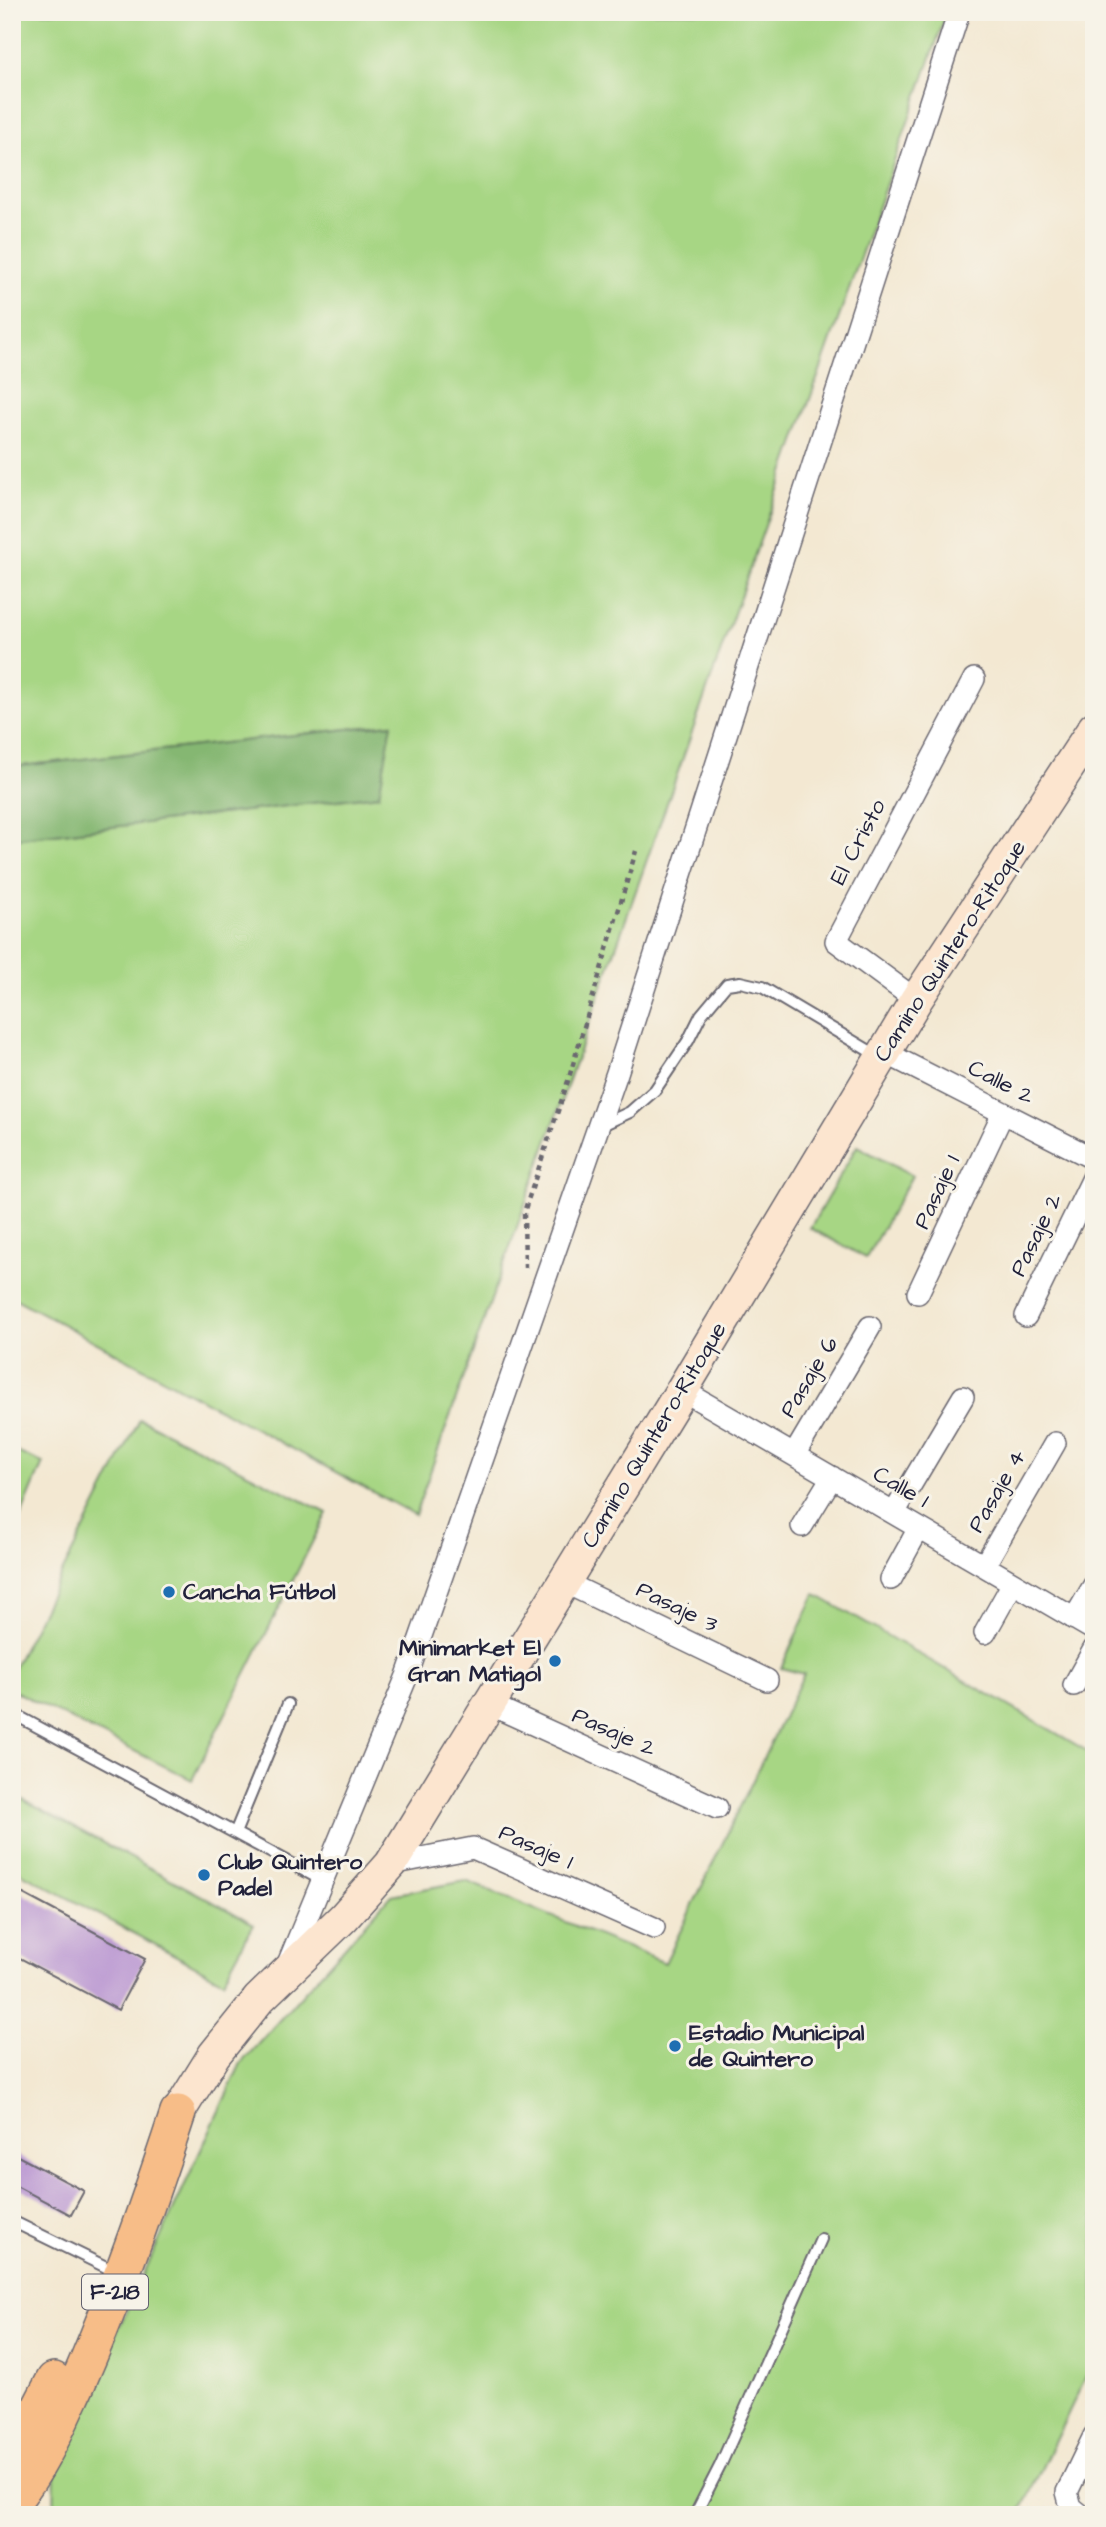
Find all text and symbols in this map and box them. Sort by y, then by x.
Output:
street label: El Cristo [822,794,894,890]
street label: Camino Quintero-Ritoque [866,834,1034,1068]
street label: Calle 2 [963,1052,1039,1112]
street label: Pasaje 1 [906,1150,968,1234]
street label: Pasaje 2 [1002,1188,1070,1282]
street label: Camino Quintero-Ritoque [574,1316,734,1554]
street label: Pasaje 6 [772,1330,846,1424]
street label: Pasaje 4 [960,1443,1034,1538]
street label: Calle 1 [867,1458,935,1516]
street label: Pasaje 3 [631,1574,723,1641]
place label: Cancha Fútbol [183,1576,336,1608]
marker: Cancha Fútbol [161,1584,177,1600]
place label: Minimarket El Gran Matigol [399,1632,541,1691]
marker: Minimarket El Gran Matigol [547,1653,563,1669]
street label: Pasaje 2 [567,1699,661,1765]
street label: Pasaje 1 [494,1816,578,1878]
place label: Club Quintero Padel [218,1846,362,1904]
marker: Club Quintero Padel [196,1867,212,1883]
place label: Estadio Municipal de Quintero [688,2017,865,2075]
marker: Estadio Municipal de Quintero [667,2038,683,2054]
road number: F-218 [82,2274,148,2310]

